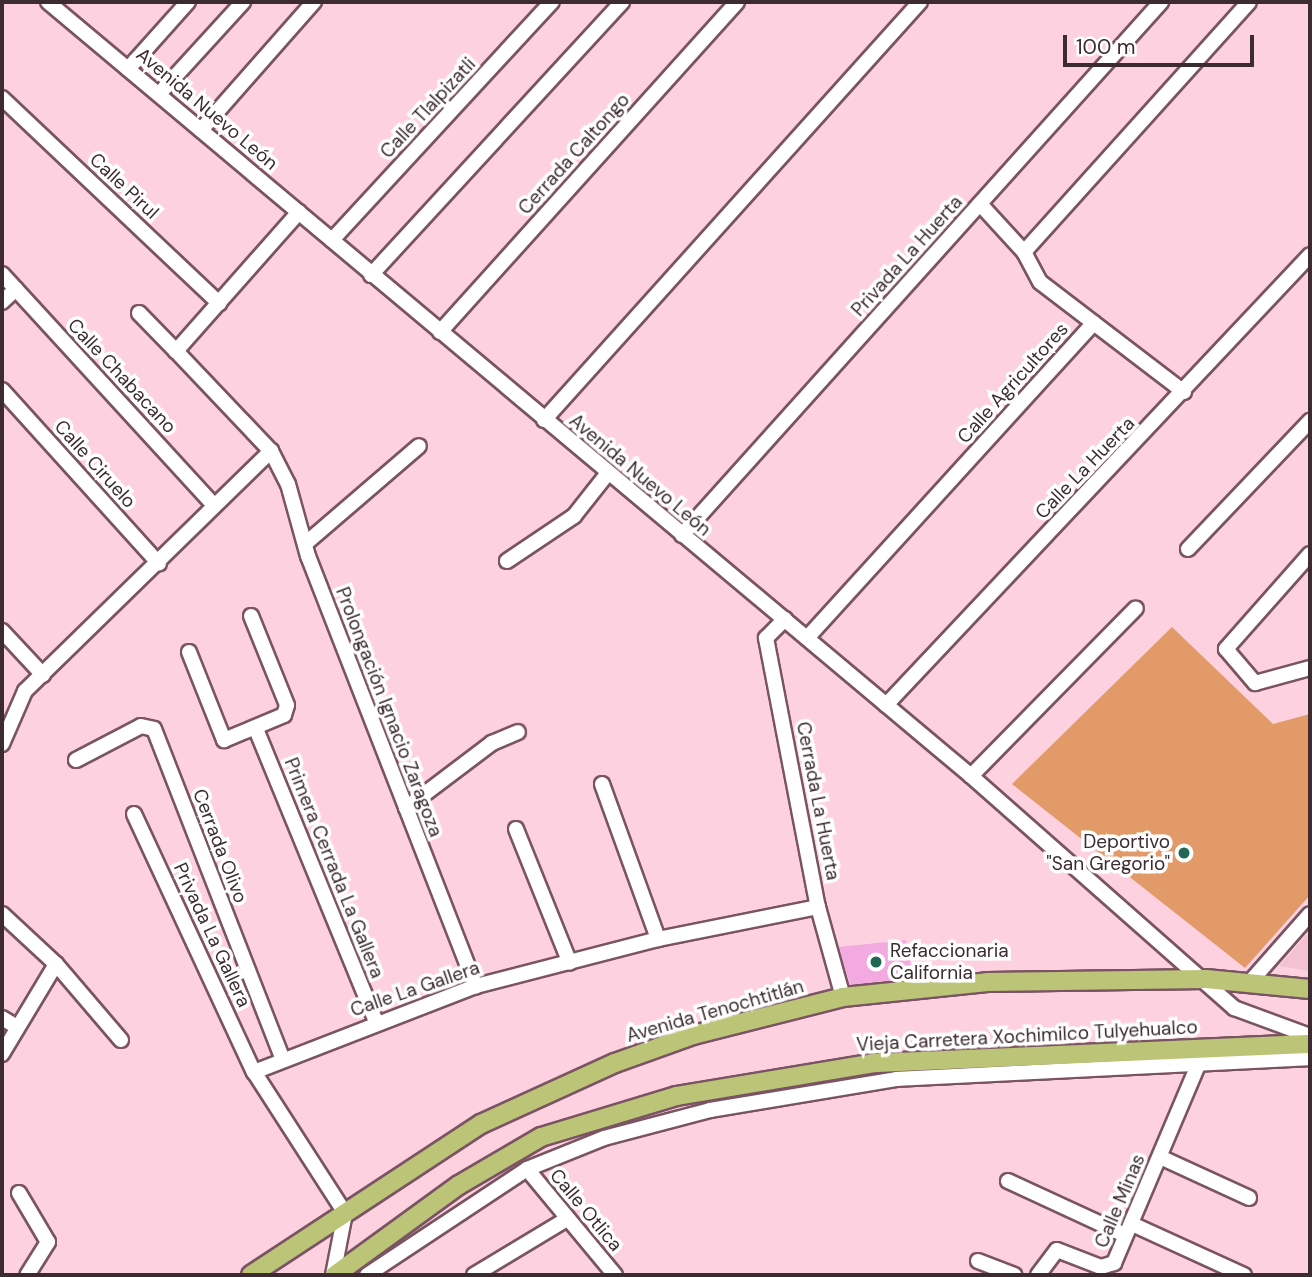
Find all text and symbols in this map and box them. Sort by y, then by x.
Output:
scale bar [1067,21,1258,65]
text: 100 m [1076,33,1136,61]
street label: Avenida Nuevo León [132,43,282,175]
street label: Calle Tlalpizatli [376,53,480,163]
street label: Cerrada Caltongo [514,89,634,219]
street label: Calle Pirul [85,148,163,224]
street label: Privada La Huerta [847,191,967,321]
street label: Calle Chabacano [63,314,181,438]
street label: Calle Agricultores [953,318,1073,448]
street label: Avenida Nuevo León [565,409,715,541]
street label: Calle La Huerta [1031,412,1139,524]
street label: Calle Ciruelo [50,415,140,513]
street label: Prolongación Ignacio Zaragoza [331,584,447,840]
street label: Cerrada La Huerta [791,720,845,882]
street label: Primera Cerrada La Gallera [279,754,389,982]
street label: Cerrada Olivo [188,786,252,906]
place label: Deportivo "San Gregorio" [1046,831,1170,875]
marker: Deportivo "San Gregorio" [1176,845,1192,861]
street label: Privada La Gallera [169,859,255,1011]
place label: Refaccionaria California [890,940,1009,984]
marker: Refaccionaria California [868,954,884,970]
street label: Calle La Gallera [347,956,483,1022]
street label: Avenida Tenochtitlán [624,975,806,1047]
street label: Vieja Carretera Xochimilco Tulyehualco [856,1016,1198,1056]
street label: Calle Minas [1090,1151,1150,1251]
street label: Calle Otlica [545,1164,627,1256]

